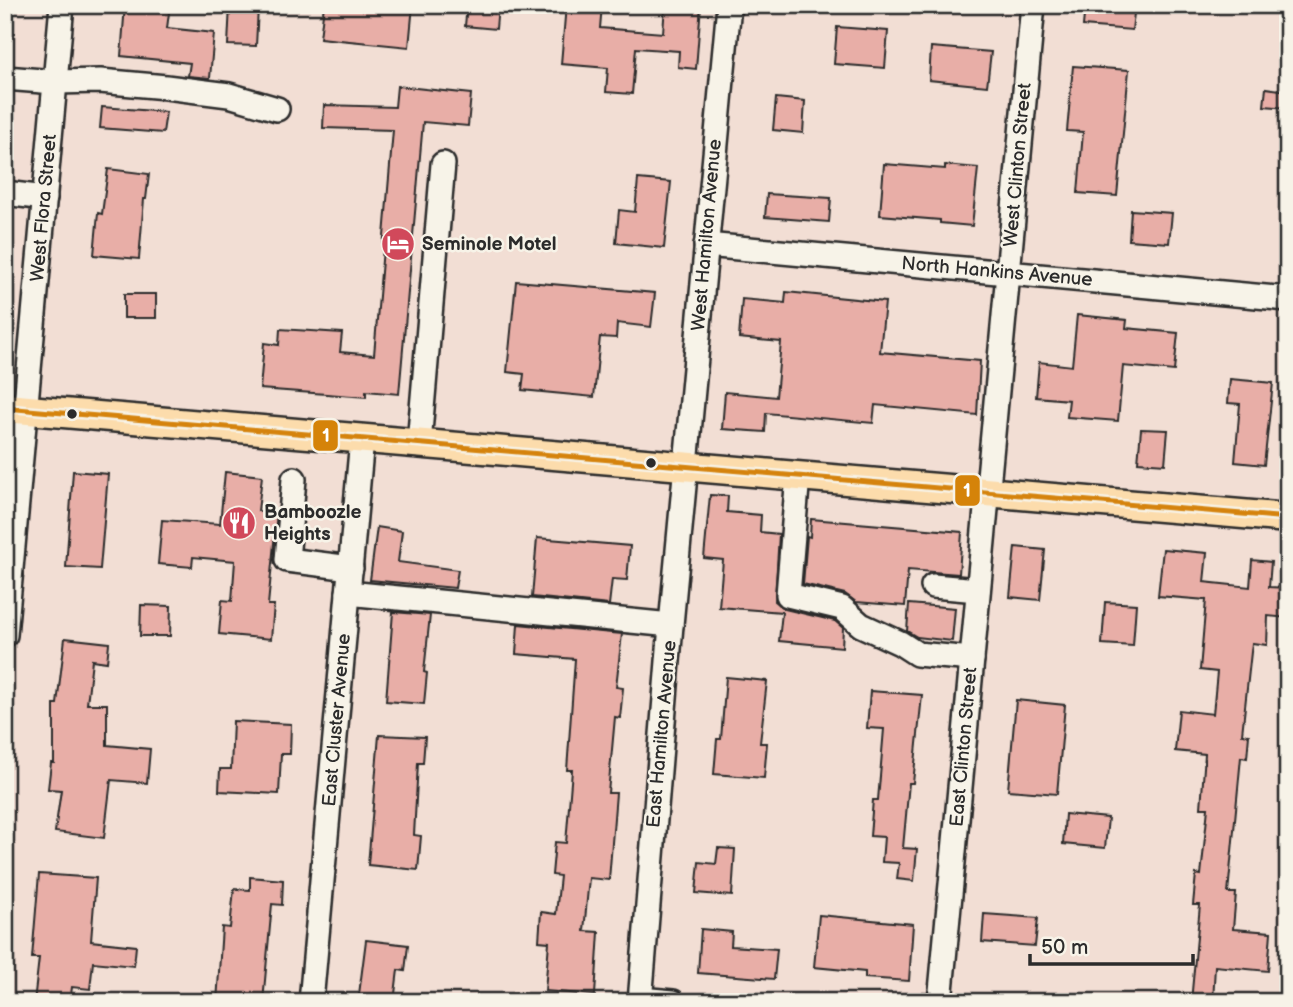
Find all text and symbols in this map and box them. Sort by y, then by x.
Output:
street label: West Clinton Street [999,82,1037,248]
street label: West Flora Street [26,133,62,283]
street label: West Hamilton Avenue [687,138,727,332]
hotel icon: Seminole Motel [379,225,417,263]
place label: Seminole Motel [422,233,557,256]
street label: North Hankins Avenue [900,252,1094,292]
unlabelled marker [65,407,79,421]
line badge: 1 [312,419,339,452]
text: 1 [322,425,330,448]
unlabelled marker [644,456,658,470]
line badge: 1 [954,474,981,507]
text: 1 [963,480,971,503]
place label: Bamboozle Heights [264,501,362,546]
restaurant icon: Bamboozle Heights [220,504,258,542]
street label: East Cluster Avenue [318,632,356,808]
street label: East Hamilton Avenue [642,639,682,829]
street label: East Clinton Street [946,666,982,828]
scale bar [1030,923,1193,967]
text: 50 m [1041,935,1088,960]

